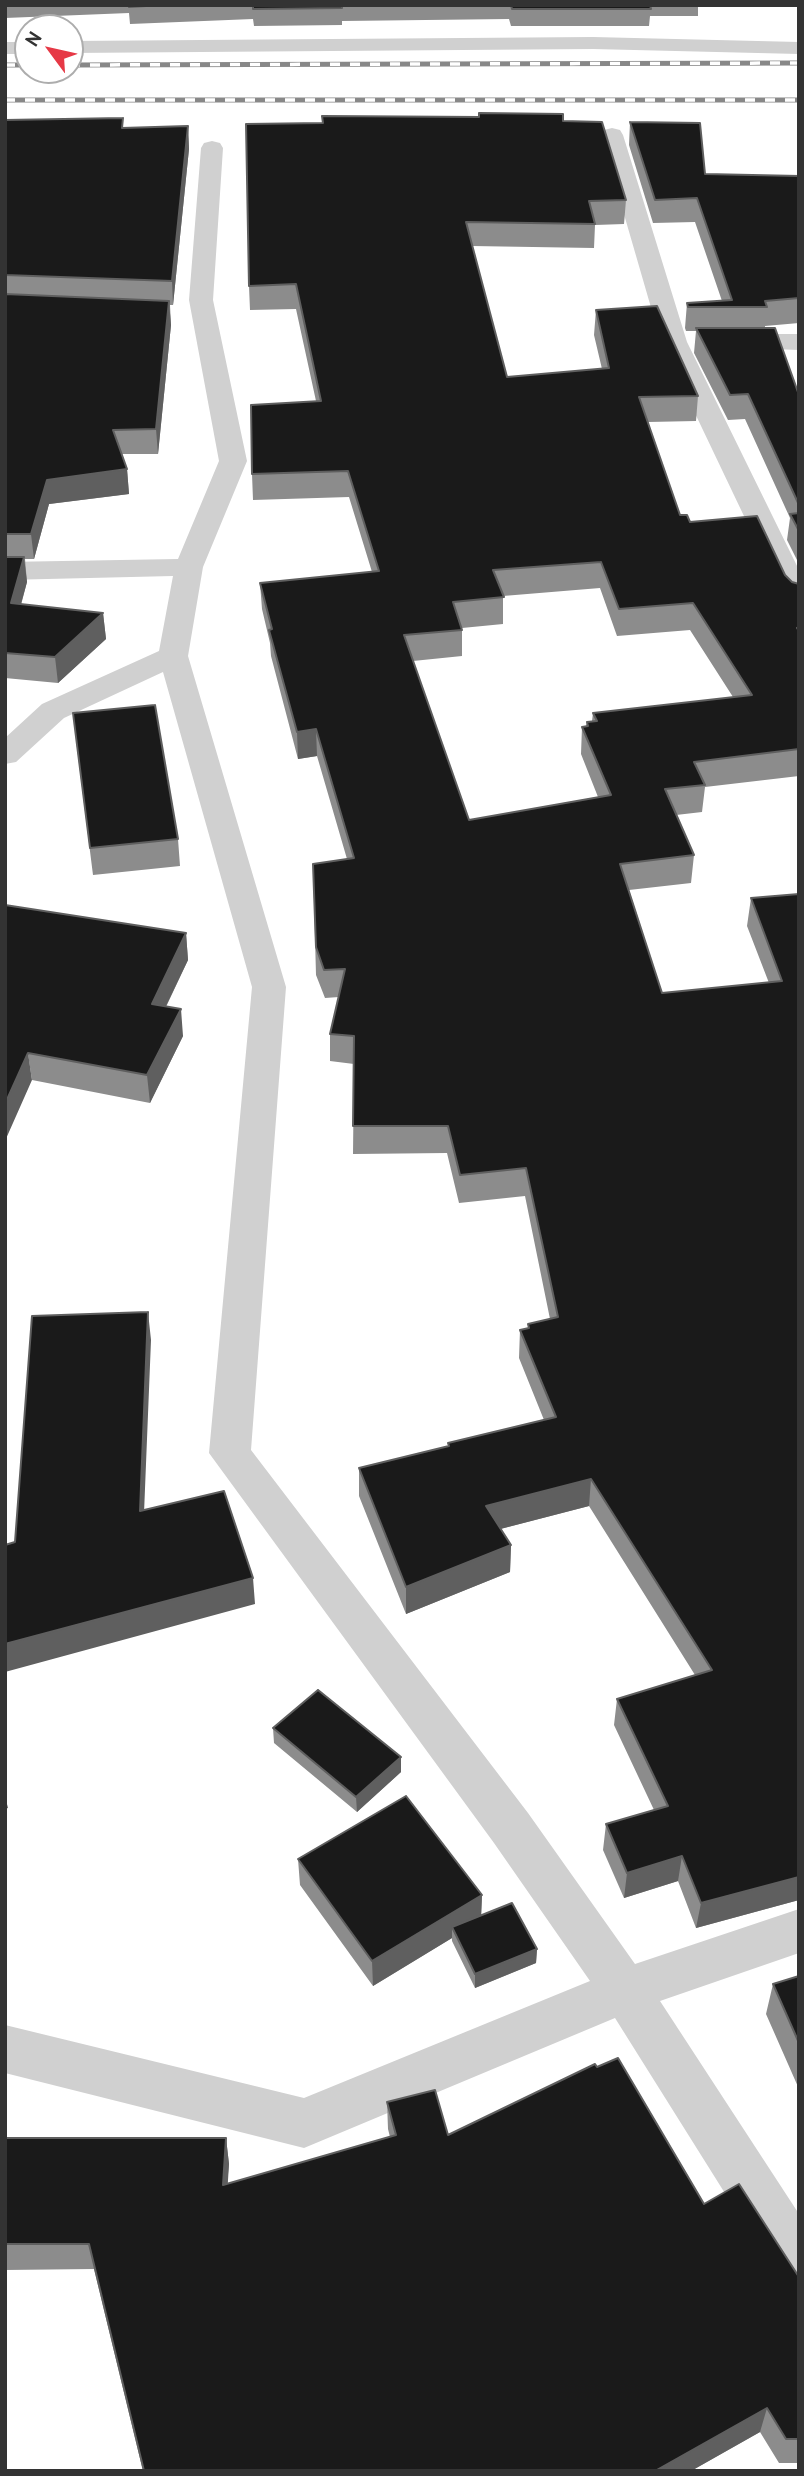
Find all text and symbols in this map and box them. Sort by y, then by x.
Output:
north arrow [14,14,84,84]
text: N [20,27,47,50]

